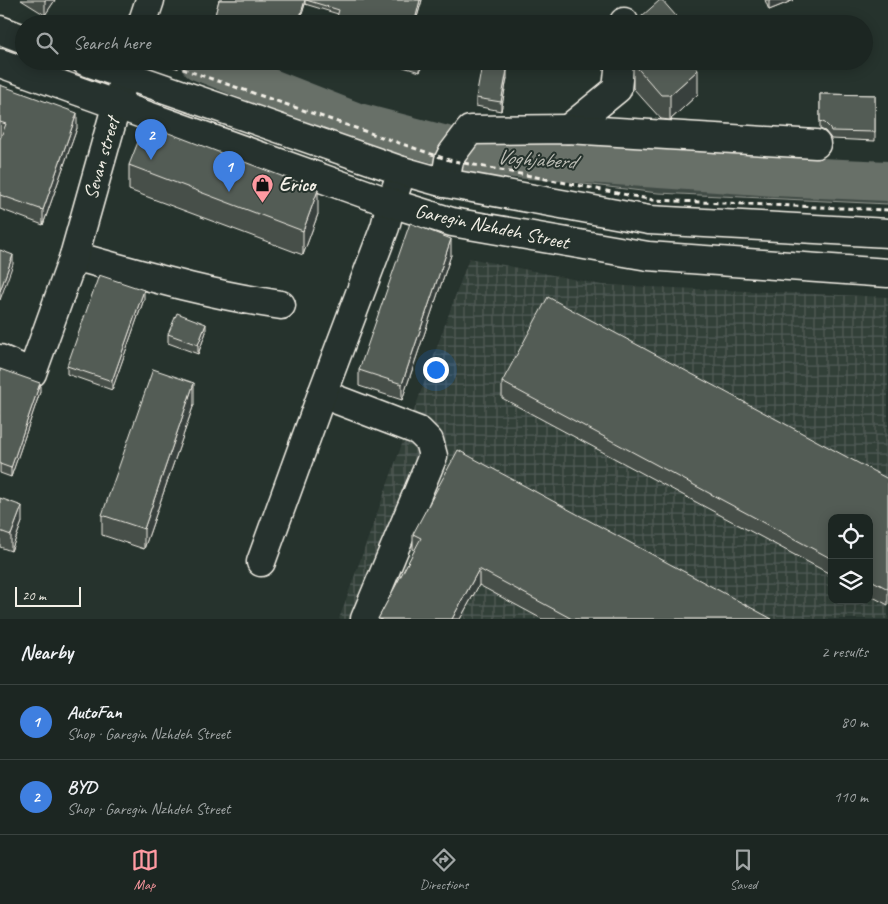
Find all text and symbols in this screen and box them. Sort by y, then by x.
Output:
search box [15,15,873,70]
icon: search [33,29,61,57]
text: Search here [73,31,150,55]
street label: Sevan street [78,111,126,202]
pin: 2 [135,119,167,160]
water label: Voghjaberd [496,143,583,175]
pin: 1 [213,151,245,192]
shop icon: Erico [251,172,275,203]
place label: Erico [279,172,317,197]
street label: Garegin Nzhdeh Street [413,198,573,255]
your location [423,357,449,383]
map controls [828,514,873,604]
button: locate [828,514,873,559]
button: layers [828,559,873,604]
scale bar [15,584,81,607]
text: 20 m [22,587,46,604]
text: Nearby [20,639,73,665]
text: 2 results [821,642,868,662]
text: AutoFan [67,700,122,724]
text: 1 [32,712,40,732]
text: 80 m [841,712,868,732]
text: Shop · Garegin Nzhdeh Street [67,724,230,744]
text: BYD [67,775,97,799]
text: 2 [32,787,40,807]
text: 110 m [834,787,868,807]
text: Shop · Garegin Nzhdeh Street [67,799,230,819]
tab: Map [131,846,159,893]
tab: Directions [420,846,468,893]
tab: Saved [729,846,757,893]

